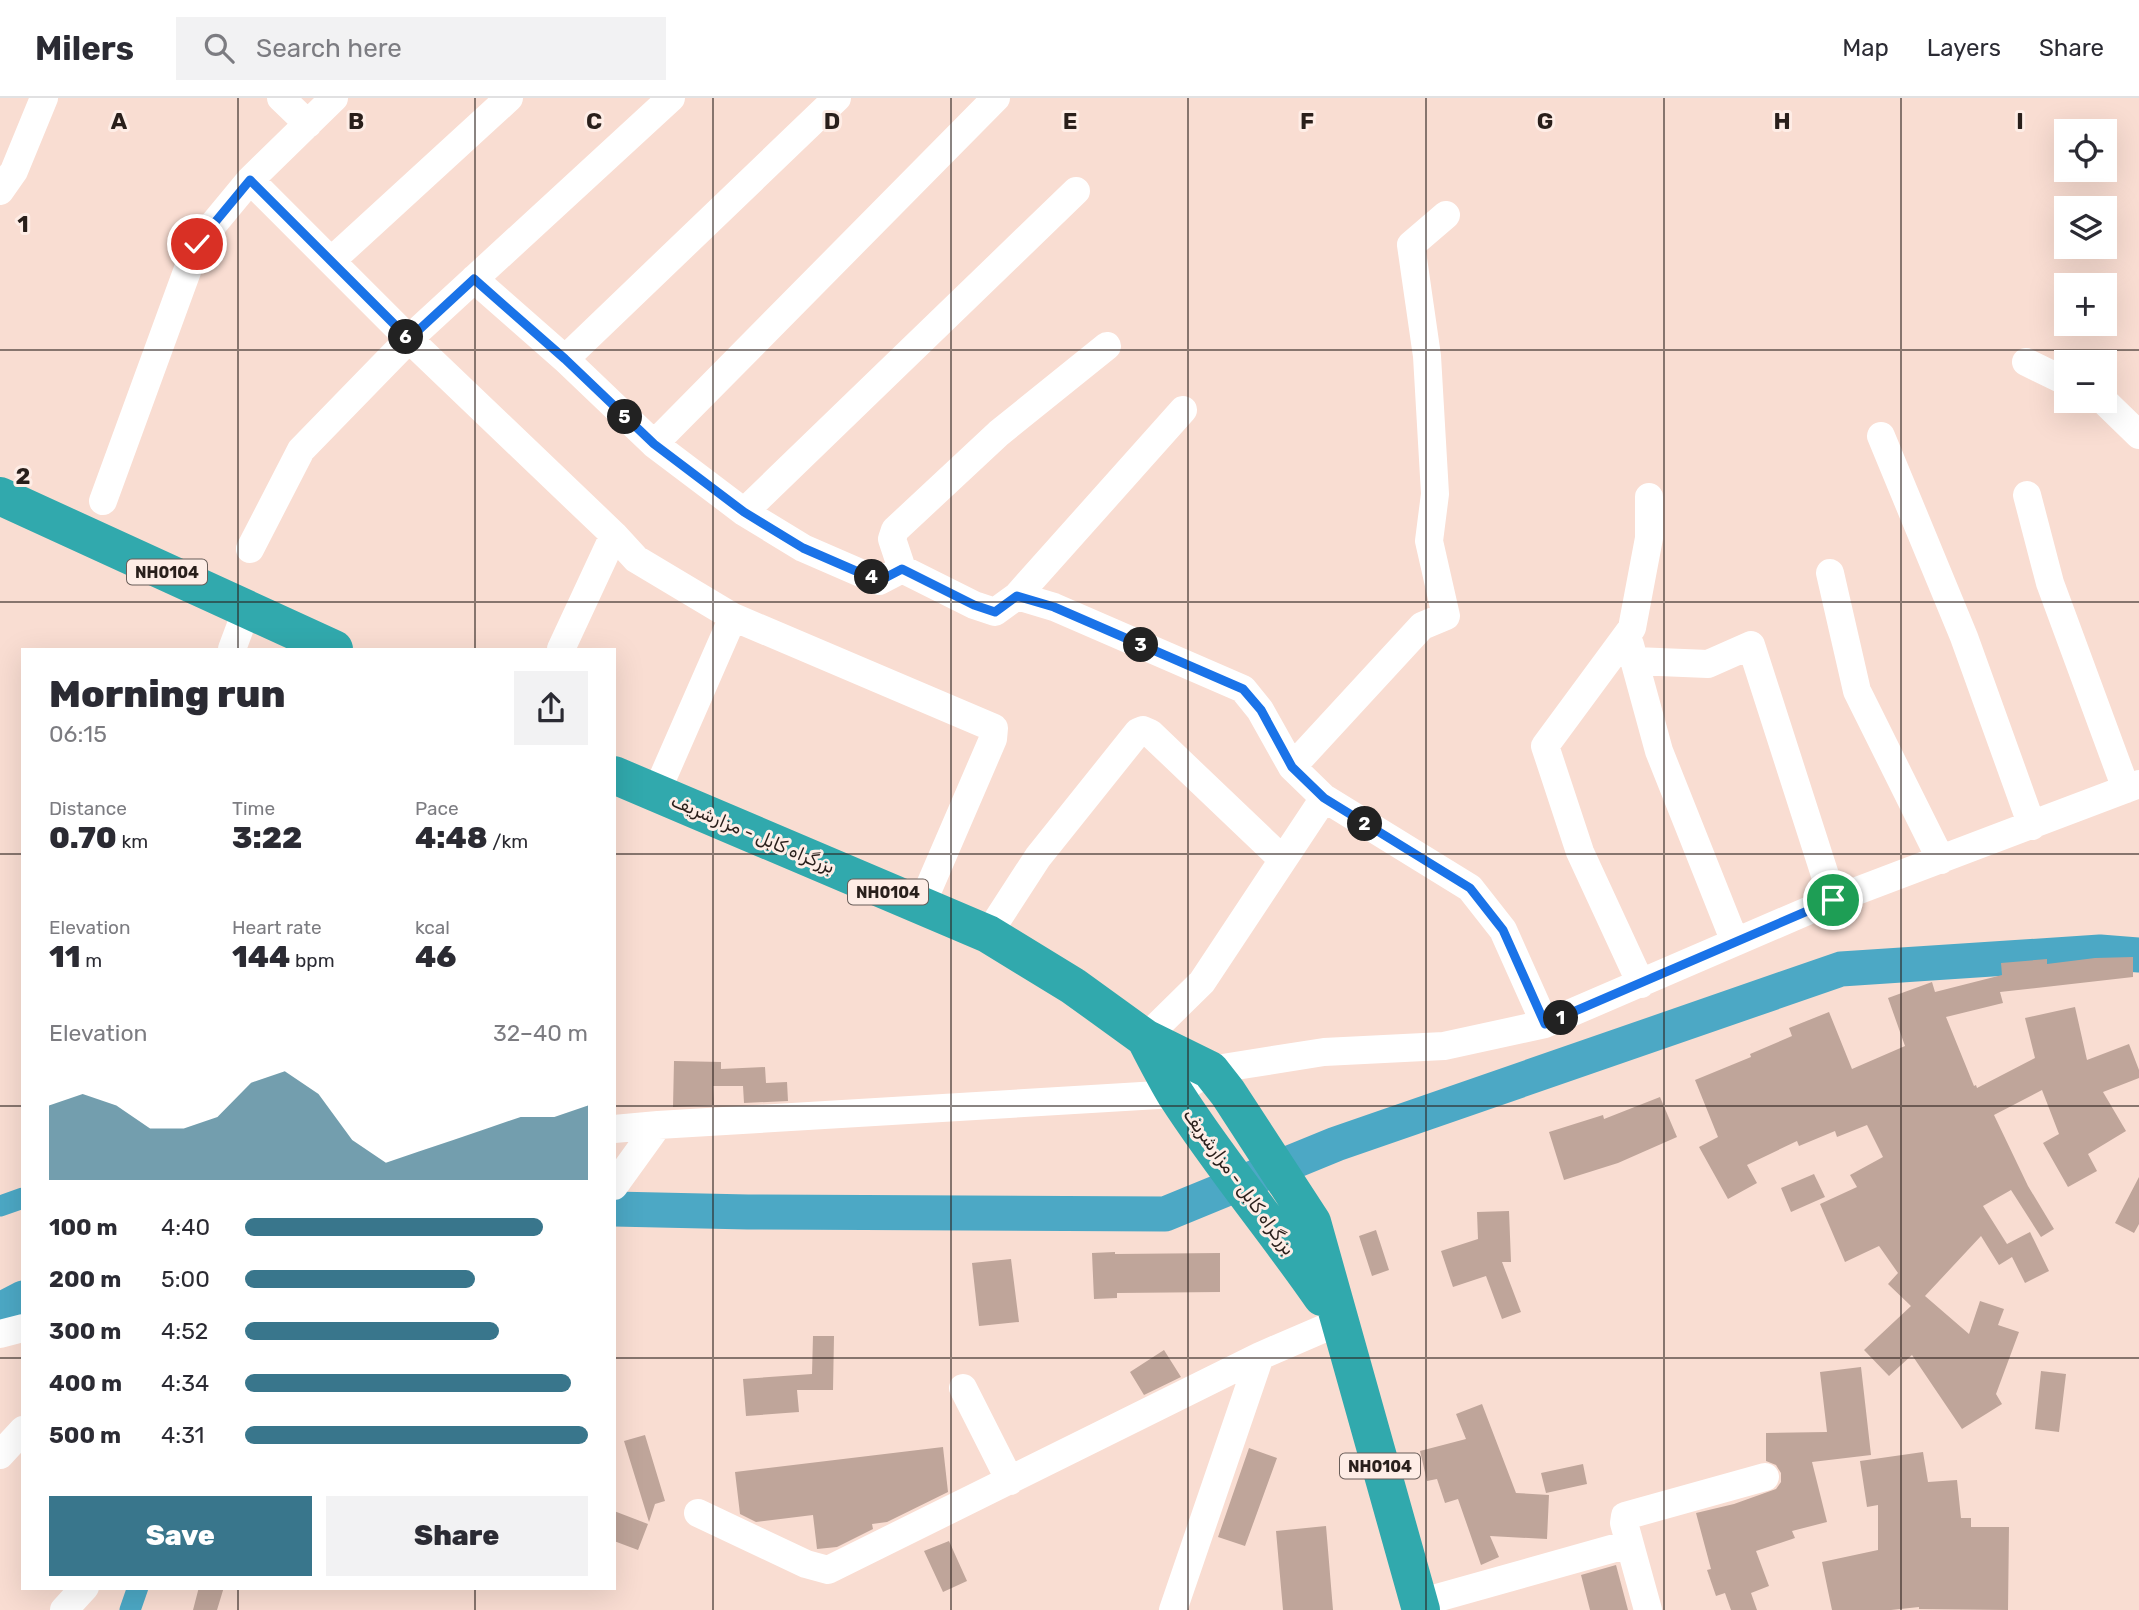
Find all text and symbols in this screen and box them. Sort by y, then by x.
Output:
search box [176,17,666,80]
text: Milers [35,29,134,68]
icon: search [200,29,238,67]
text: Search here [256,33,402,64]
text: Map [1842,34,1889,62]
text: Layers [1927,34,2001,62]
text: Share [2039,34,2104,62]
text: A [111,107,128,135]
text: B [348,107,364,135]
text: C [586,107,602,135]
text: D [824,107,840,135]
text: E [1063,107,1077,135]
text: F [1300,107,1314,135]
text: G [1537,107,1553,135]
text: H [1773,107,1791,135]
text: I [2016,107,2024,135]
map controls [2054,119,2117,413]
button: locate [2054,119,2117,182]
button: layers [2054,196,2117,259]
text: 1 [17,210,29,238]
pin [167,214,227,274]
icon: check [178,225,216,263]
button: + [2054,273,2117,336]
pin: 6 [388,320,424,354]
text: 6 [399,325,412,348]
button: − [2054,350,2117,413]
pin: 5 [608,400,642,434]
text: 5 [618,405,631,428]
text: 2 [16,462,30,490]
road number: NH0104 [127,559,207,584]
pin: 4 [854,560,890,594]
text: 4 [865,565,878,588]
pin: 3 [1124,628,1158,662]
text: 3 [1134,633,1147,656]
text: Morning run [49,671,286,717]
button: share [514,671,588,745]
text: 06:15 [49,720,107,748]
street label: بزرگراه کابل - مزارشریف [668,790,838,878]
text: Distance [49,797,127,820]
text: Time [232,797,275,820]
text: Pace [415,797,459,820]
pin: 2 [1348,806,1382,842]
text: 2 [1358,812,1371,835]
text: 0.70 [49,820,117,856]
text: 3:22 [232,820,302,856]
text: 4:48 [415,820,488,856]
text: km [117,830,148,853]
text: /km [488,830,528,853]
pin [1803,870,1863,930]
road number: NH0104 [848,880,928,904]
icon: arrive [1814,881,1852,919]
text: Elevation [49,916,130,939]
text: Heart rate [232,916,322,939]
text: kcal [415,916,450,939]
text: 11 [49,939,81,975]
text: 144 [232,939,290,975]
text: 46 [415,939,456,975]
text: m [81,949,102,972]
text: bpm [290,949,335,972]
pin: 1 [1544,1000,1578,1035]
text: 1 [1556,1006,1565,1029]
text: Elevation [49,1019,148,1047]
text: 32–40 m [493,1019,588,1047]
street label: بزرگراه کابل - مزارشریف [1178,1104,1300,1260]
text: 100 m [49,1213,118,1241]
text: 4:40 [161,1213,210,1241]
text: 200 m [49,1265,121,1293]
text: 5:00 [161,1265,210,1293]
text: 300 m [49,1317,121,1345]
text: 4:52 [161,1317,208,1345]
text: 400 m [49,1369,122,1397]
text: 4:34 [161,1369,209,1397]
text: 500 m [49,1421,121,1449]
text: 4:31 [161,1421,204,1449]
road number: NH0104 [1340,1454,1420,1478]
button: Save [49,1496,312,1576]
button: Share [326,1496,588,1576]

